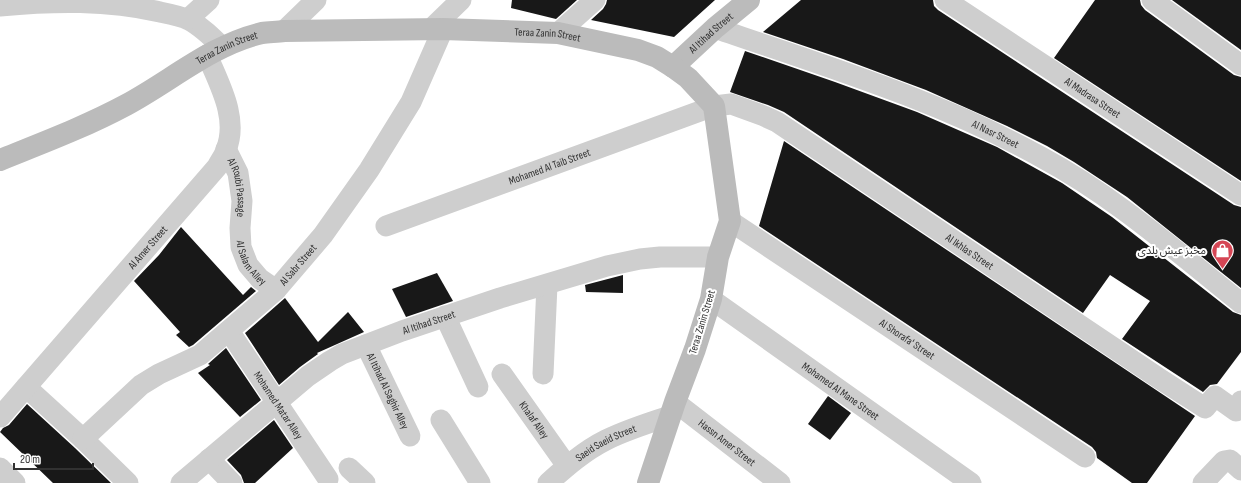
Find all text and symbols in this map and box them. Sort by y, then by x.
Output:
street label: Al Itihad Street [685,9,736,56]
street label: Teraa Zanin Street [514,25,583,44]
street label: Teraa Zanin Street [193,28,260,67]
street label: Al Madrasa Street [1061,74,1124,121]
street label: Al Nasr Street [969,117,1022,151]
street label: Mohamed Al Taib Street [507,145,593,187]
street label: Al Roubi Passage [225,155,249,218]
street label: Al Amer Street [124,222,170,272]
street label: Al Ikhlas Street [942,230,997,272]
shop icon: مخبز عيش بلدى [1209,237,1235,270]
street label: Al Salam Alley [234,239,269,288]
street label: Al Sabr Street [276,241,319,289]
place label: مخبز عيش بلدى [1138,244,1206,257]
street label: Teraa Zanin Street [686,288,718,356]
street label: Al Itihad Street [400,307,457,337]
street label: Al Shorafa' Street [876,315,938,362]
street label: Al Itihad Al Saghir Alley [364,350,412,432]
street label: Mohamed Al Mane Street [800,359,882,423]
street label: Mohamed Matar Alley [251,369,306,442]
street label: Khalaf Alley [517,399,552,442]
street label: Hassn Amer Street [696,416,759,469]
street label: Saeid Saeid Street [573,421,638,464]
scale bar [14,445,93,471]
text: 20 m [20,452,40,467]

